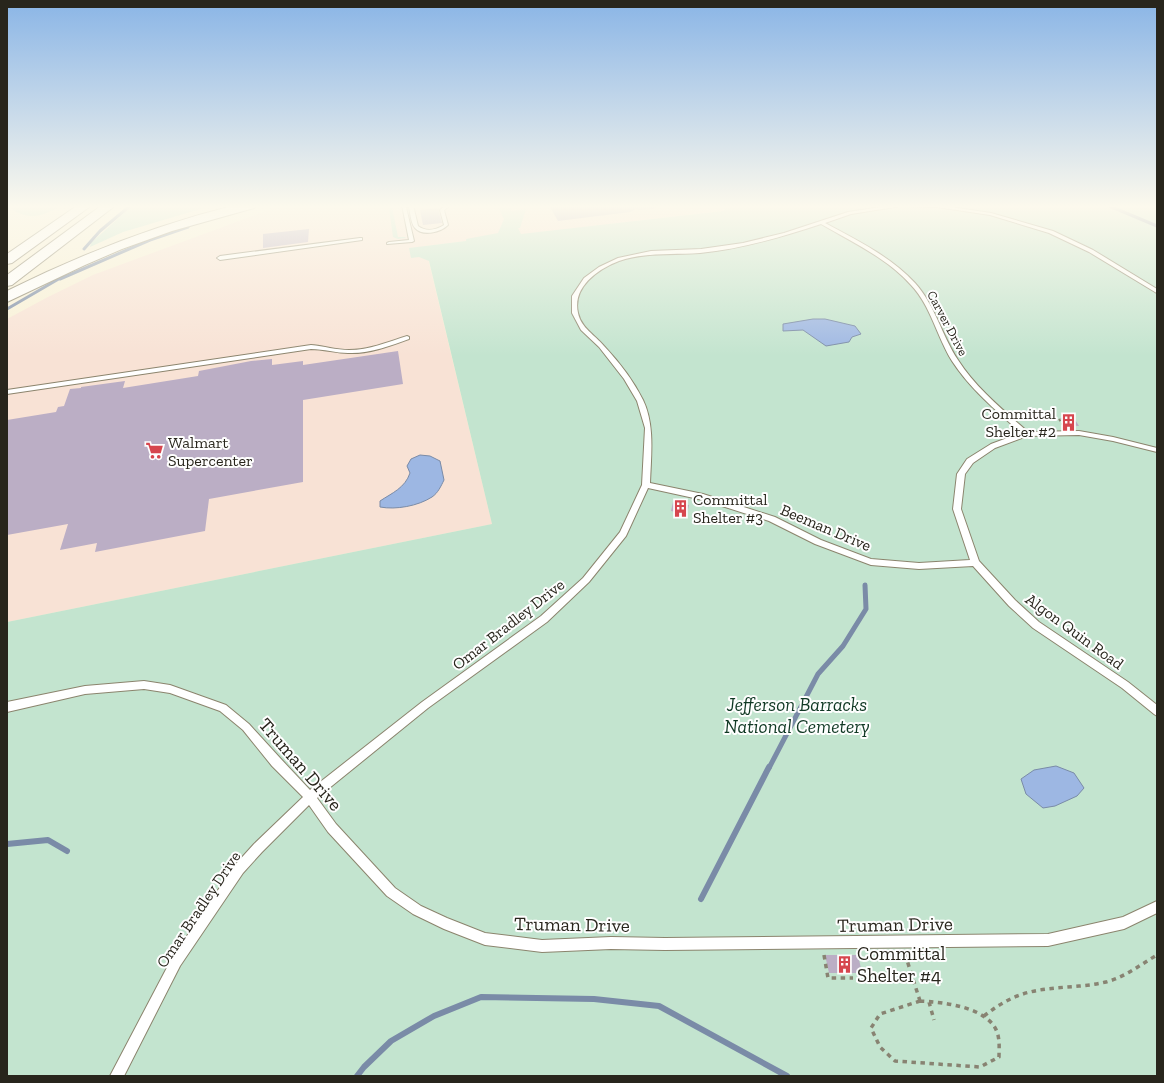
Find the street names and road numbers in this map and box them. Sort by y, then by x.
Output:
street label: Carver Drive [924,288,971,358]
street label: Beeman Drive [778,500,874,555]
street label: Omar Bradley Drive [449,575,568,674]
street label: Algon Quin Road [1022,589,1128,674]
street label: Truman Drive [254,713,347,816]
street label: Omar Bradley Drive [152,847,245,971]
street label: Truman Drive [514,912,630,937]
street label: Truman Drive [837,912,953,937]

